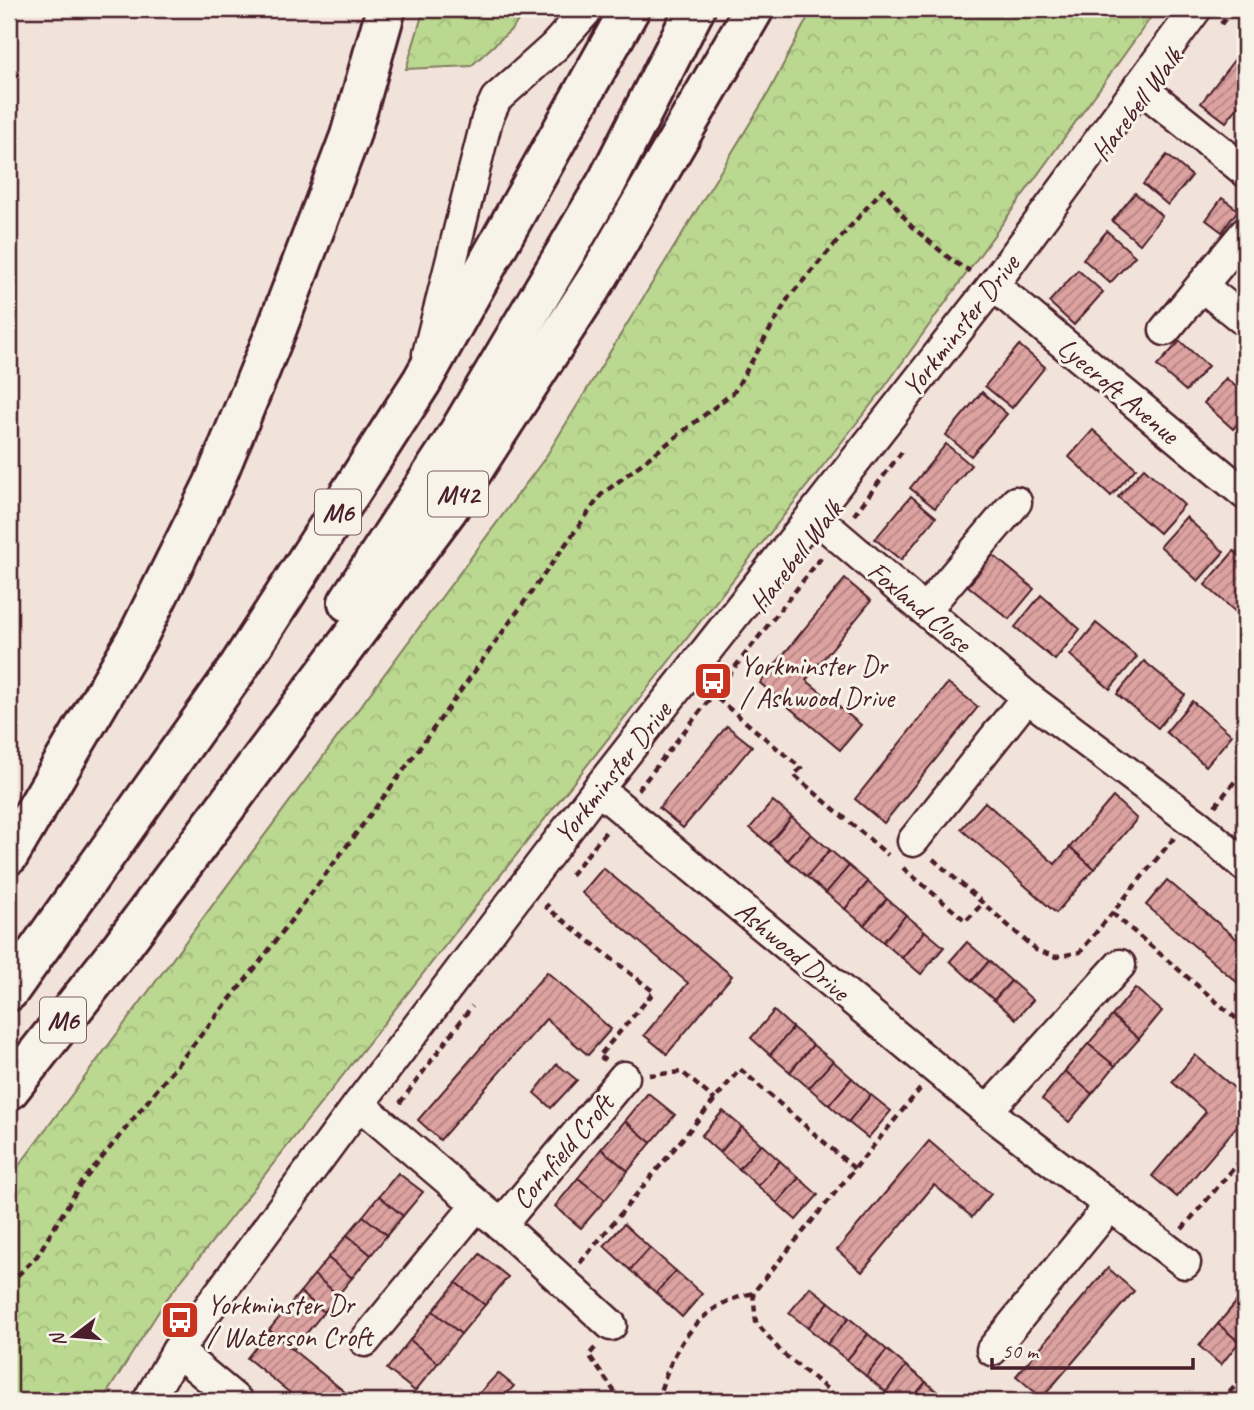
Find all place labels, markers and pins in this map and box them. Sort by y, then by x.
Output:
place label: Yorkminster Dr / Ashwood Drive [740,648,896,715]
bus stop icon: Yorkminster Dr / Ashwood Drive [692,660,734,702]
place label: Yorkminster Dr / Waterson Croft [207,1287,375,1354]
bus stop icon: Yorkminster Dr / Waterson Croft [159,1299,201,1341]

